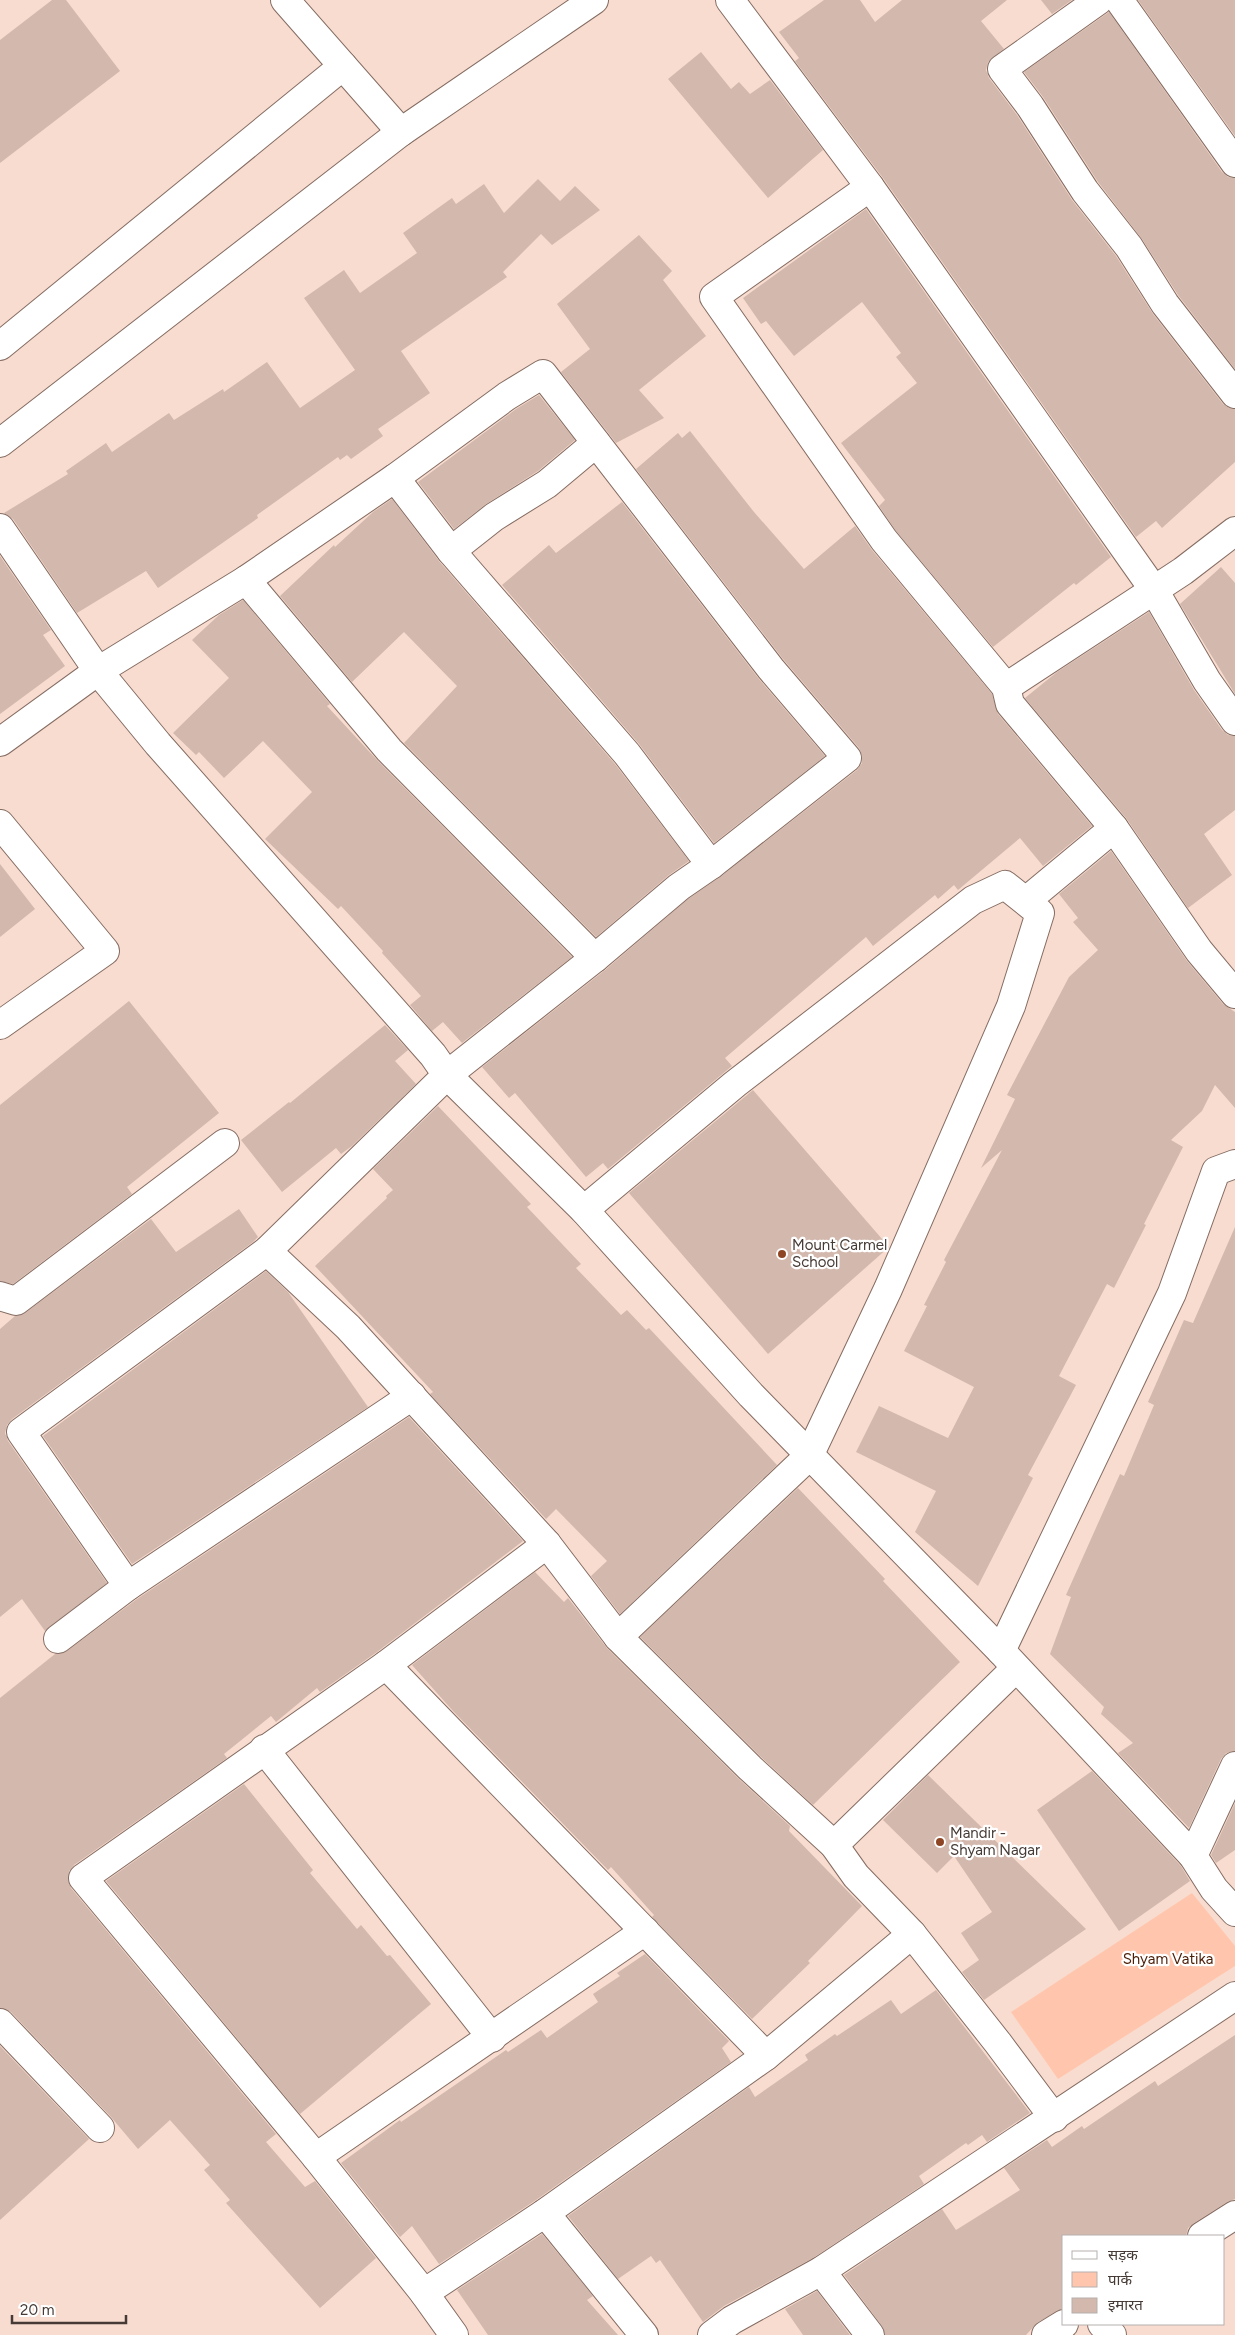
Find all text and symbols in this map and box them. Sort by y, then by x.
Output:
place label: Mount Carmel School [792,1236,887,1271]
marker: Mount Carmel School [776,1248,788,1260]
place label: Mandir - Shyam Nagar [950,1824,1040,1859]
marker: Mandir - Shyam Nagar [934,1836,946,1848]
park label: Shyam Vatika [1123,1950,1213,1968]
legend [1062,2235,1225,2325]
text: सड़क [1108,2246,1138,2264]
text: पार्क [1108,2271,1132,2289]
scale bar [12,2292,126,2324]
text: इमारत [1108,2296,1143,2314]
text: 20 m [20,2301,54,2319]

